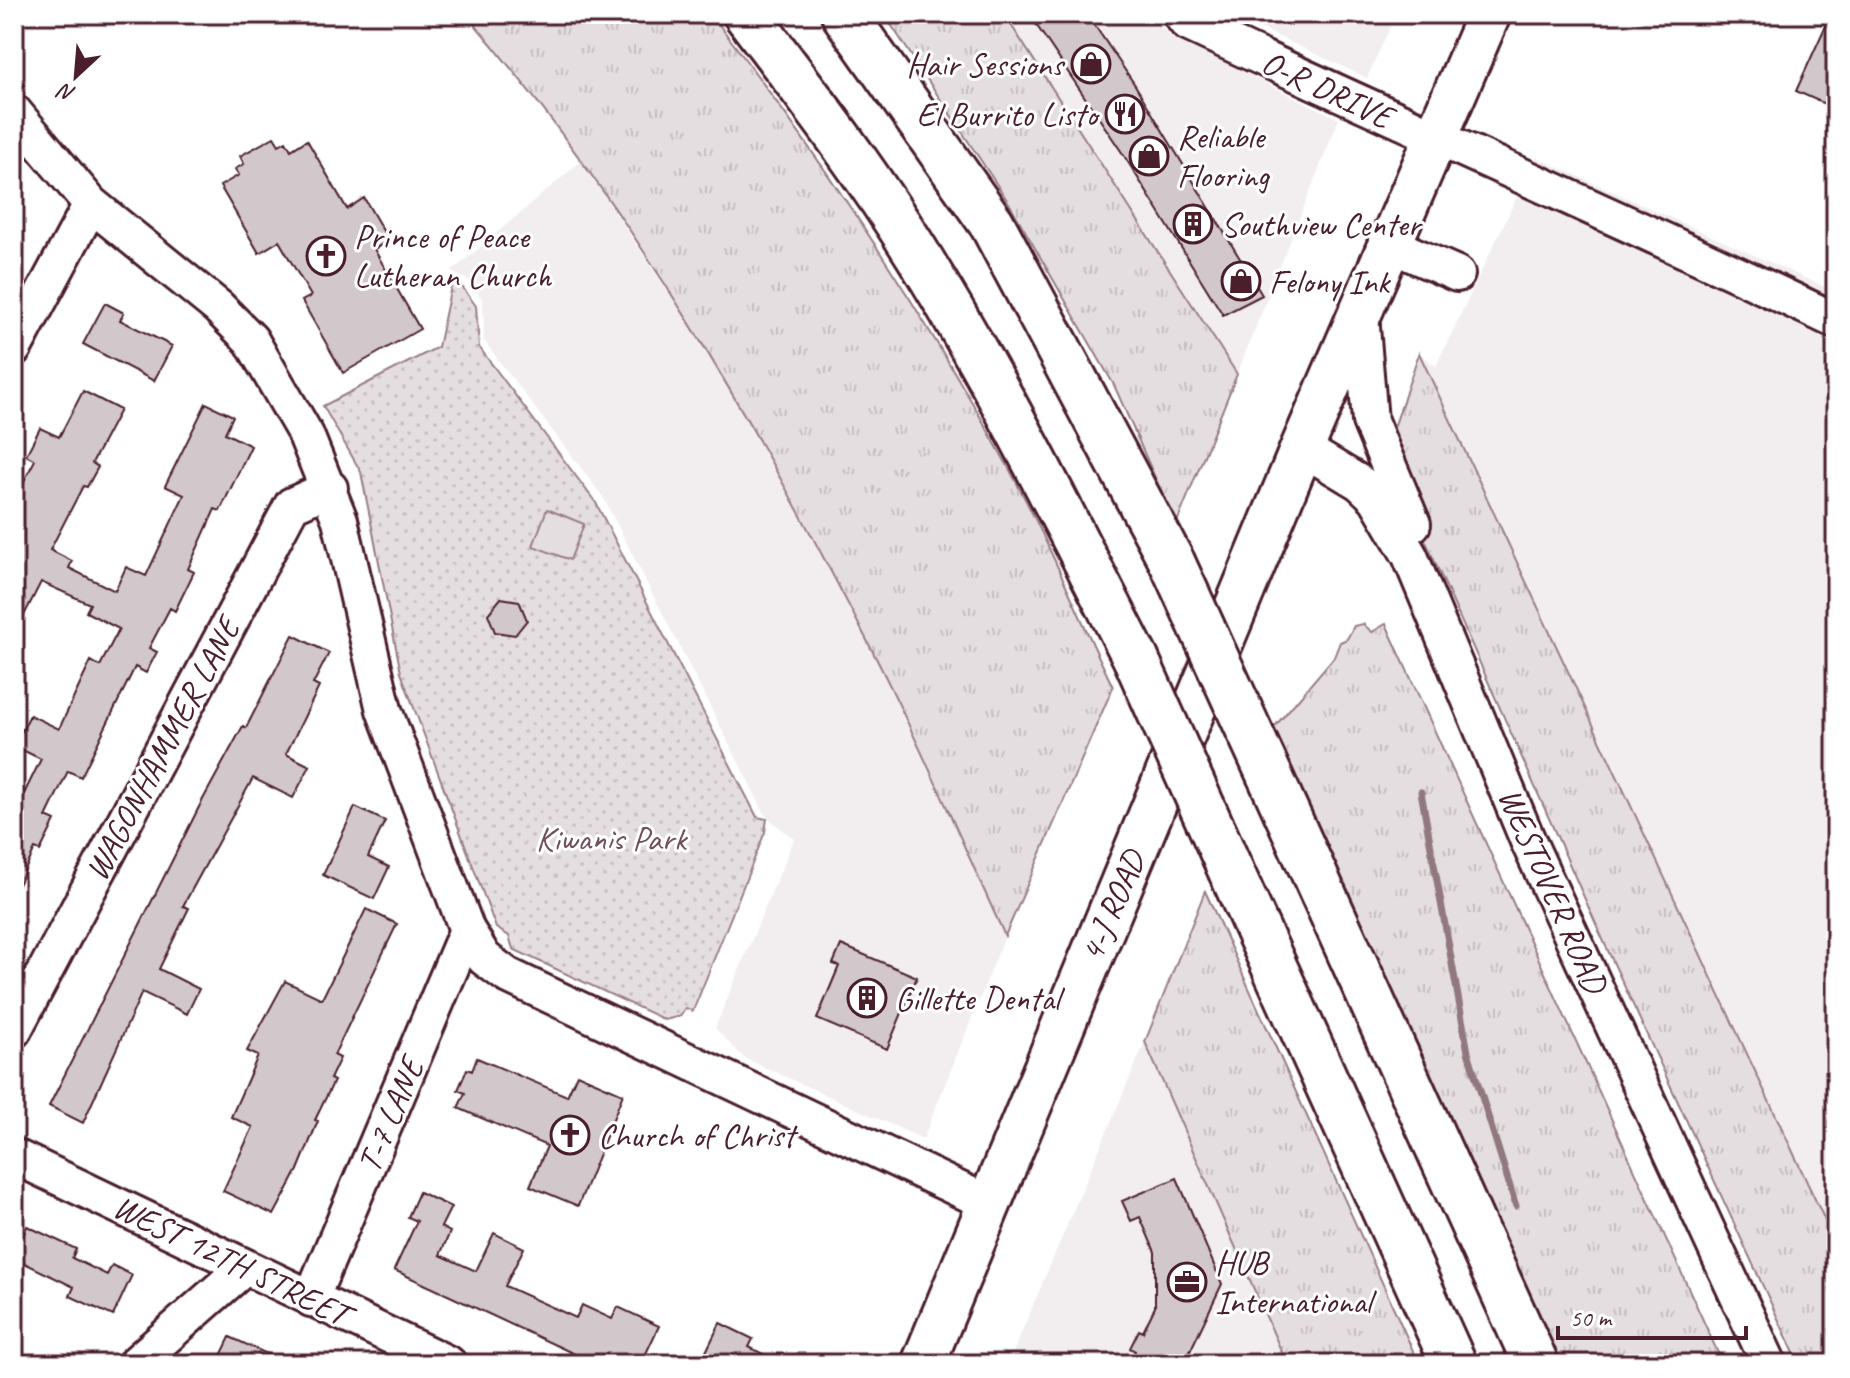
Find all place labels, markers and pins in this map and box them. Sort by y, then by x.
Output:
place label: Hair Sessions [906,43,1065,86]
shop icon: Hair Sessions [1070,43,1112,85]
place label: El Burrito Listo [916,93,1101,136]
restaurant icon: El Burrito Listo [1104,93,1146,135]
place label: Reliable Flooring [1177,115,1271,197]
shop icon: Reliable Flooring [1128,135,1170,177]
building icon: Southview Center [1172,203,1214,245]
place label: Southview Center [1221,203,1424,246]
place label: Prince of Peace Lutheran Church [354,215,553,297]
church icon: Prince of Peace Lutheran Church [305,235,347,277]
shop icon: Felony Ink [1220,260,1262,302]
place label: Felony Ink [1269,260,1392,303]
building icon: Gillette Dental [846,977,888,1019]
place label: Gillette Dental [895,977,1066,1020]
church icon: Church of Christ [549,1114,591,1156]
place label: Church of Christ [598,1114,799,1157]
place label: HUB International [1215,1241,1378,1323]
office icon: HUB International [1166,1261,1208,1303]

